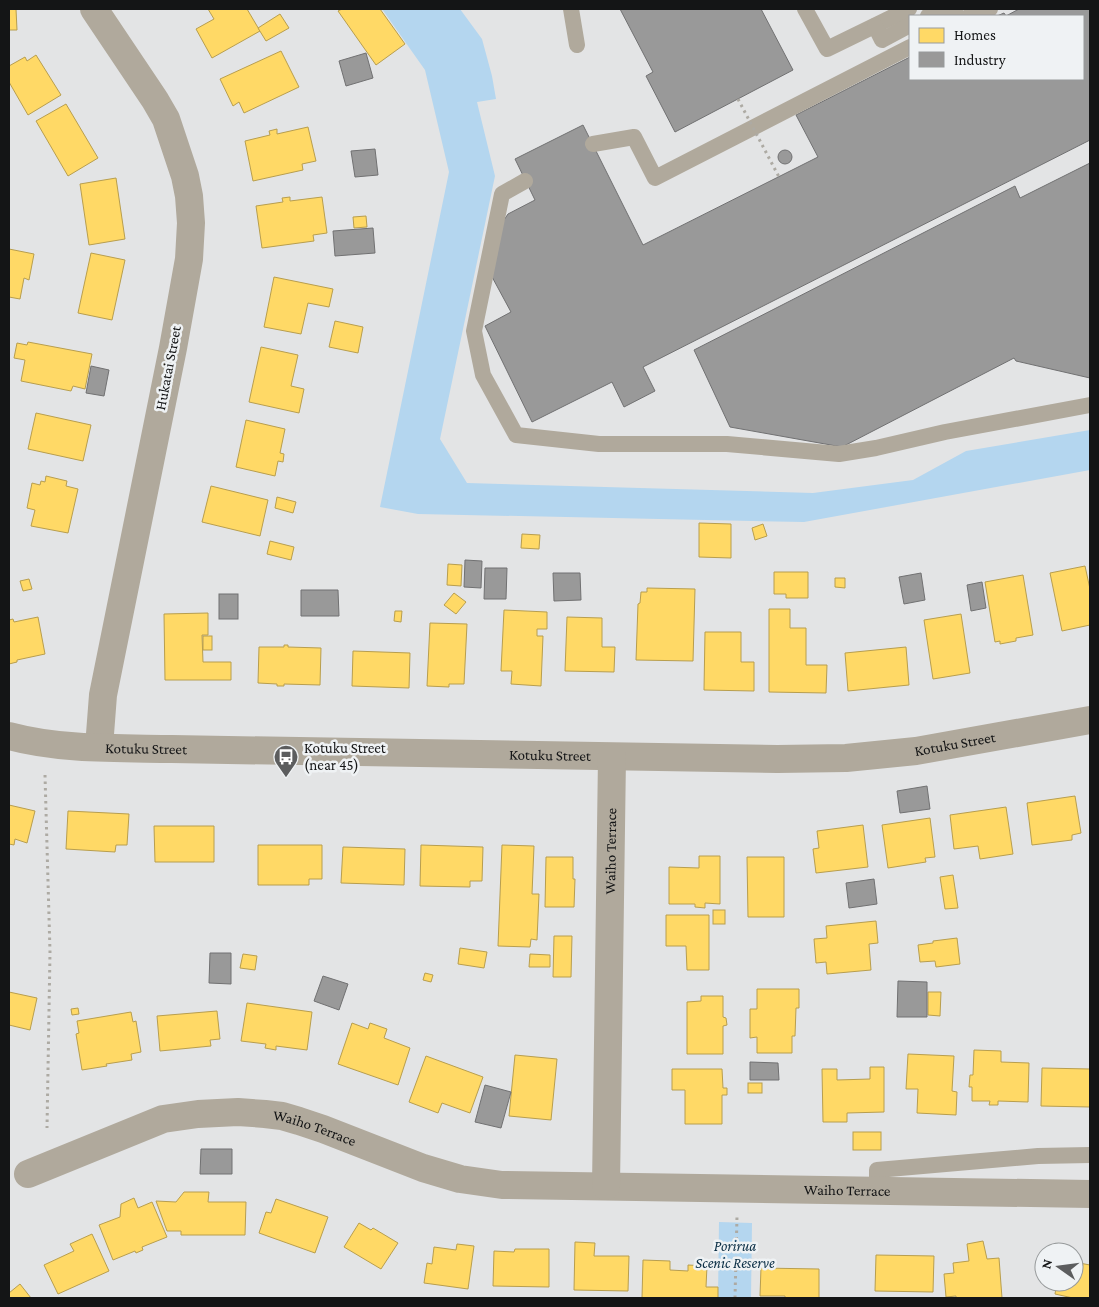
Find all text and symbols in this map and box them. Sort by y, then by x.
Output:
legend [909,15,1084,80]
text: Homes [954,27,996,43]
text: Industry [954,52,1006,69]
street label: Hukatai Street [152,323,184,412]
street label: Kotuku Street [913,729,998,759]
street label: Kotuku Street [105,740,188,757]
place label: Kotuku Street (near 45) [304,740,387,774]
bus stop icon: Kotuku Street (near 45) [273,744,299,778]
street label: Kotuku Street [509,747,592,764]
street label: Waiho Terrace [602,807,619,894]
street label: Waiho Terrace [272,1107,359,1149]
street label: Waiho Terrace [804,1182,891,1199]
park label: Porirua Scenic Reserve [695,1238,775,1271]
north arrow [1034,1242,1084,1292]
text: N [1037,1257,1055,1270]

